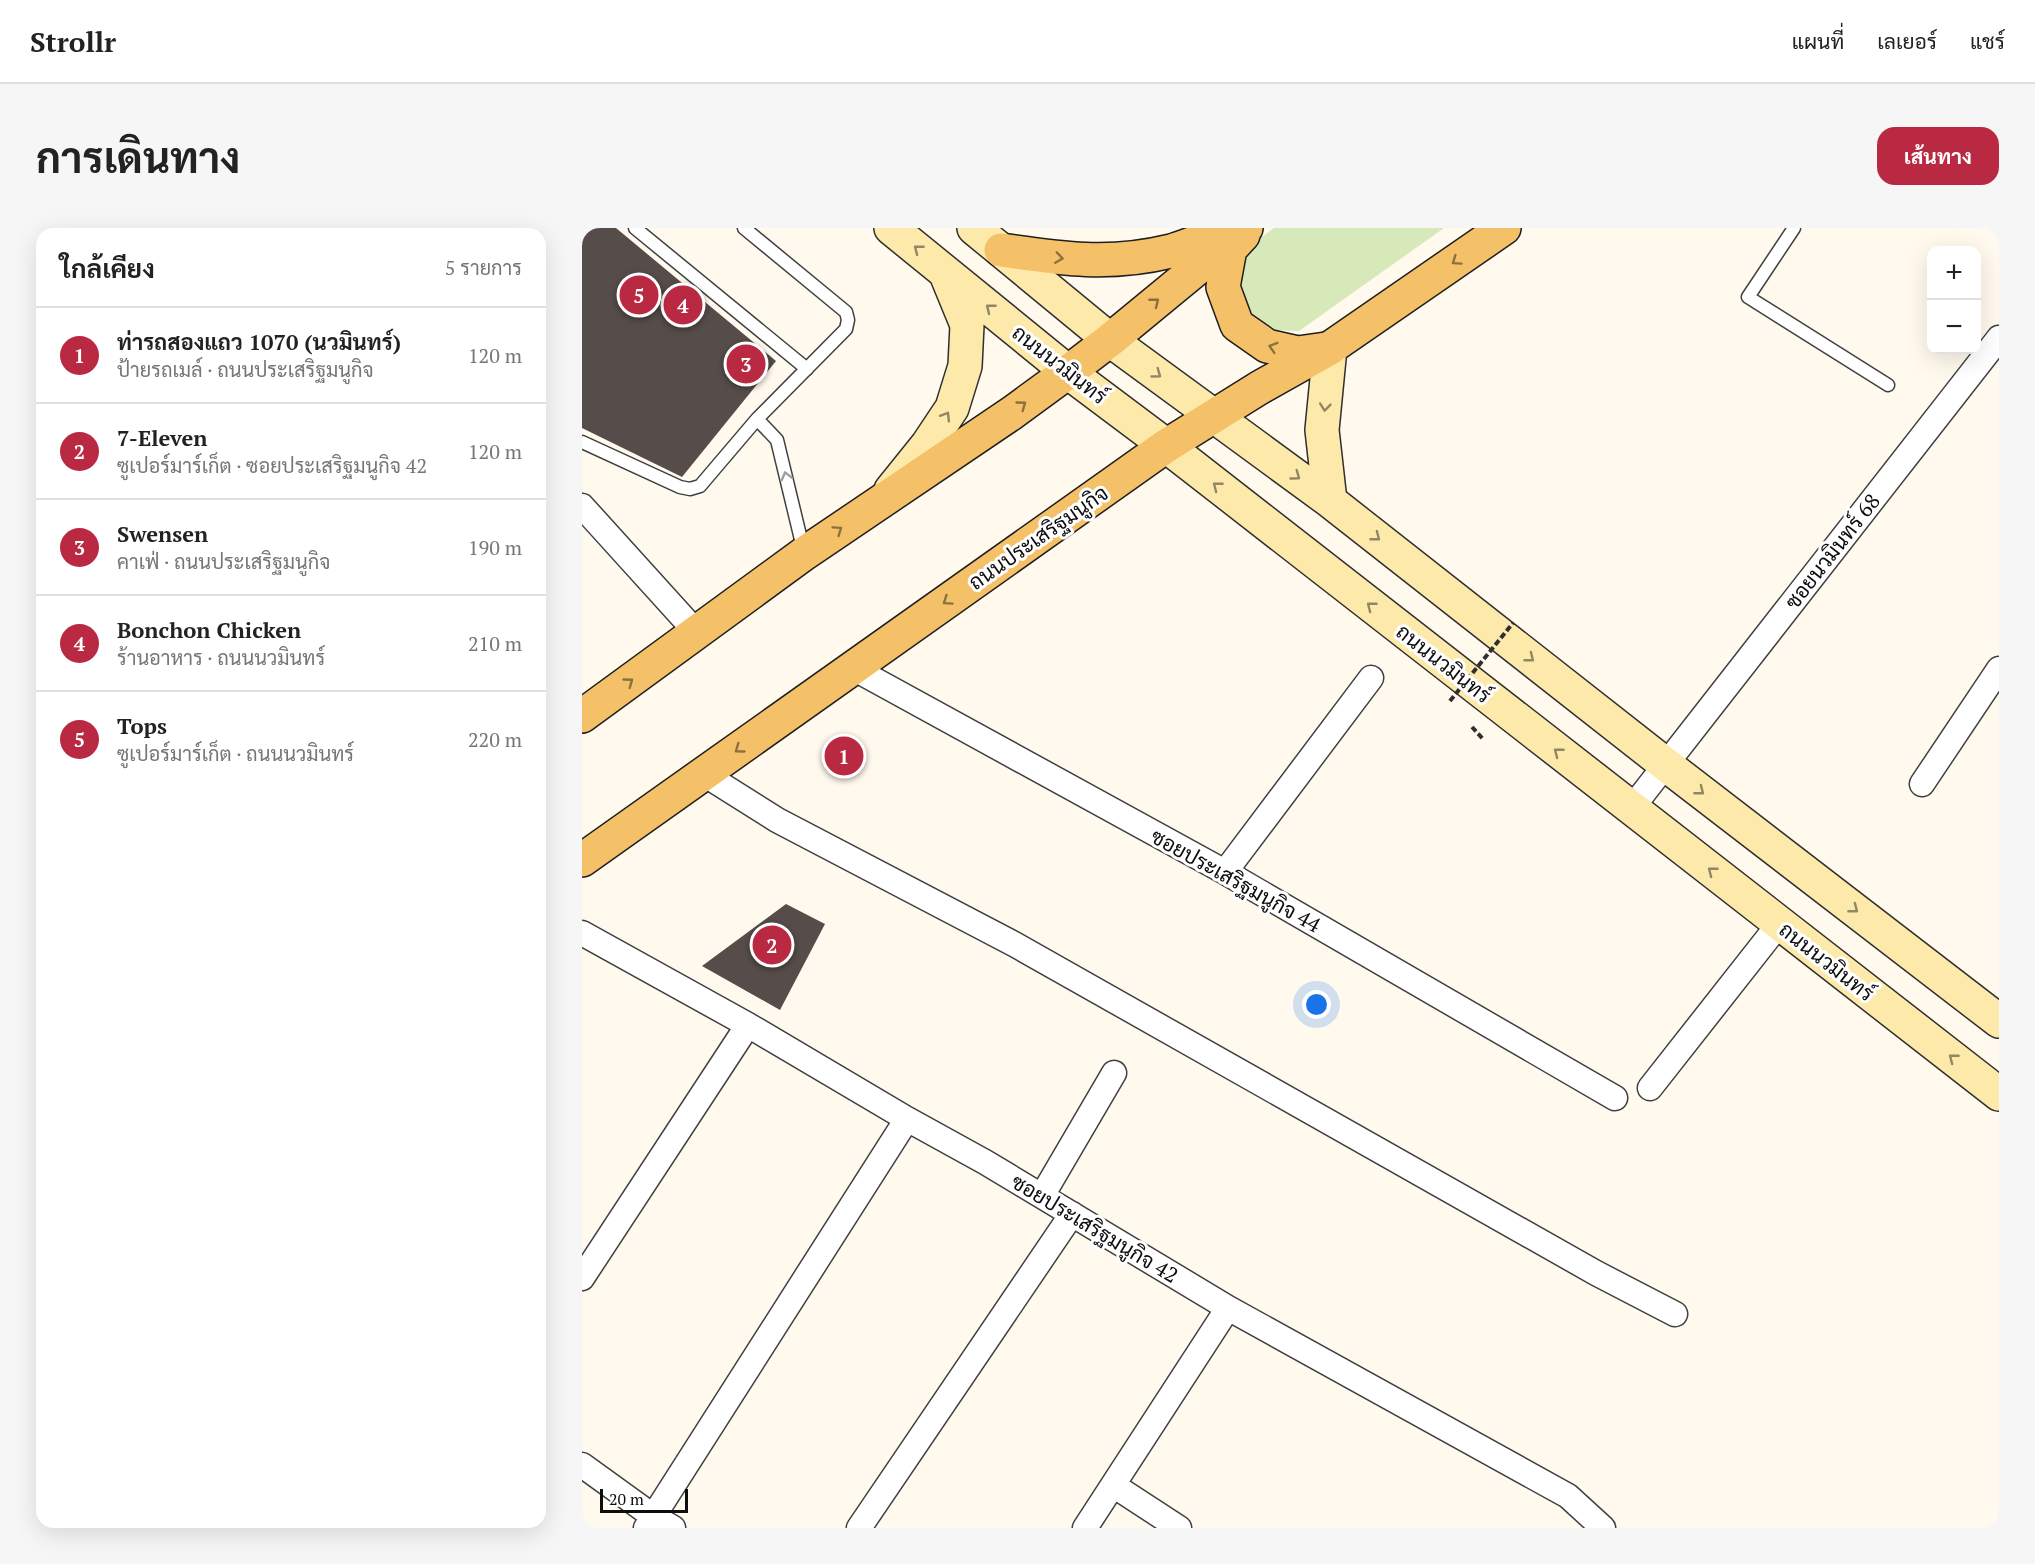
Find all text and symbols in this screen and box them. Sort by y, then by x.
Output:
text: Strollr [30,23,116,60]
text: แผนที่ [1792,27,1844,55]
text: เลเยอร์ [1877,27,1937,55]
text: แชร์ [1970,27,2005,55]
button: เส้นทาง [1877,127,1999,185]
text: การเดินทาง [36,129,240,185]
one-way arrow [914,246,925,257]
map controls [1927,246,1981,354]
button: + [1927,246,1981,300]
text: ใกล้เคียง [60,251,155,285]
one-way arrow [1055,252,1064,264]
text: 5 รายการ [445,254,522,281]
one-way arrow [1451,254,1462,265]
pin: 5 [620,272,658,318]
pin: 4 [664,282,702,328]
one-way arrow [1148,299,1159,310]
button: − [1927,300,1981,354]
one-way arrow [986,304,997,315]
street label: ถนนนวมินทร์ [1007,318,1113,410]
text: ท่ารถสองแถว 1070 (นวมินทร์) [117,327,401,356]
text: 1 [74,342,85,369]
text: 120 m [468,342,522,369]
pin: 3 [726,342,766,386]
one-way arrow [1268,342,1279,354]
text: ป้ายรถเมล์ · ถนนประเสริฐมนูกิจ [117,356,374,383]
one-way arrow [1151,367,1162,378]
one-way arrow [1016,401,1027,412]
one-way arrow [1319,402,1332,411]
one-way arrow [939,412,951,422]
text: 7-Eleven [117,423,208,452]
text: 2 [74,438,85,465]
text: 120 m [468,438,522,465]
text: ซูเปอร์มาร์เก็ต · ซอยประเสริฐมนูกิจ 42 [117,452,427,479]
one-way arrow [1289,468,1300,479]
one-way arrow [780,471,793,481]
street label: ถนนประเสริฐมนูกิจ [963,478,1114,597]
one-way arrow [1213,483,1224,494]
street label: ซอยนวมินทร์ 68 [1778,488,1886,614]
text: Swensen [117,519,208,548]
one-way arrow [831,526,842,537]
one-way arrow [1369,530,1380,541]
text: 3 [74,534,85,561]
text: 190 m [468,534,522,561]
text: คาเฟ่ · ถนนประเสริฐมนูกิจ [117,548,330,575]
one-way arrow [942,594,953,605]
one-way arrow [1367,603,1378,614]
text: Bonchon Chicken [117,615,301,644]
street label: ถนนนวมินทร์ [1391,617,1497,709]
text: 4 [74,630,85,657]
text: 210 m [468,630,522,657]
text: ร้านอาหาร · ถนนนวมินทร์ [117,644,325,671]
one-way arrow [1523,650,1534,661]
one-way arrow [623,678,634,689]
text: Tops [117,711,167,740]
text: 5 [74,726,85,753]
text: 220 m [468,726,522,753]
pin: 1 [824,734,864,778]
text: ซูเปอร์มาร์เก็ต · ถนนนวมินทร์ [117,740,354,767]
one-way arrow [735,742,746,753]
one-way arrow [1554,748,1565,759]
one-way arrow [1693,783,1704,794]
street label: ซอยประเสริฐมนูกิจ 44 [1145,822,1327,940]
one-way arrow [1708,868,1719,879]
one-way arrow [1848,902,1859,913]
street label: ถนนนวมินทร์ [1774,915,1880,1007]
pin: 2 [752,922,792,968]
your location [1302,990,1331,1019]
one-way arrow [1948,1054,1959,1065]
street label: ซอยประเสริฐมนูกิจ 42 [1005,1167,1184,1291]
scale bar [600,1486,688,1514]
text: 20 m [609,1488,644,1510]

